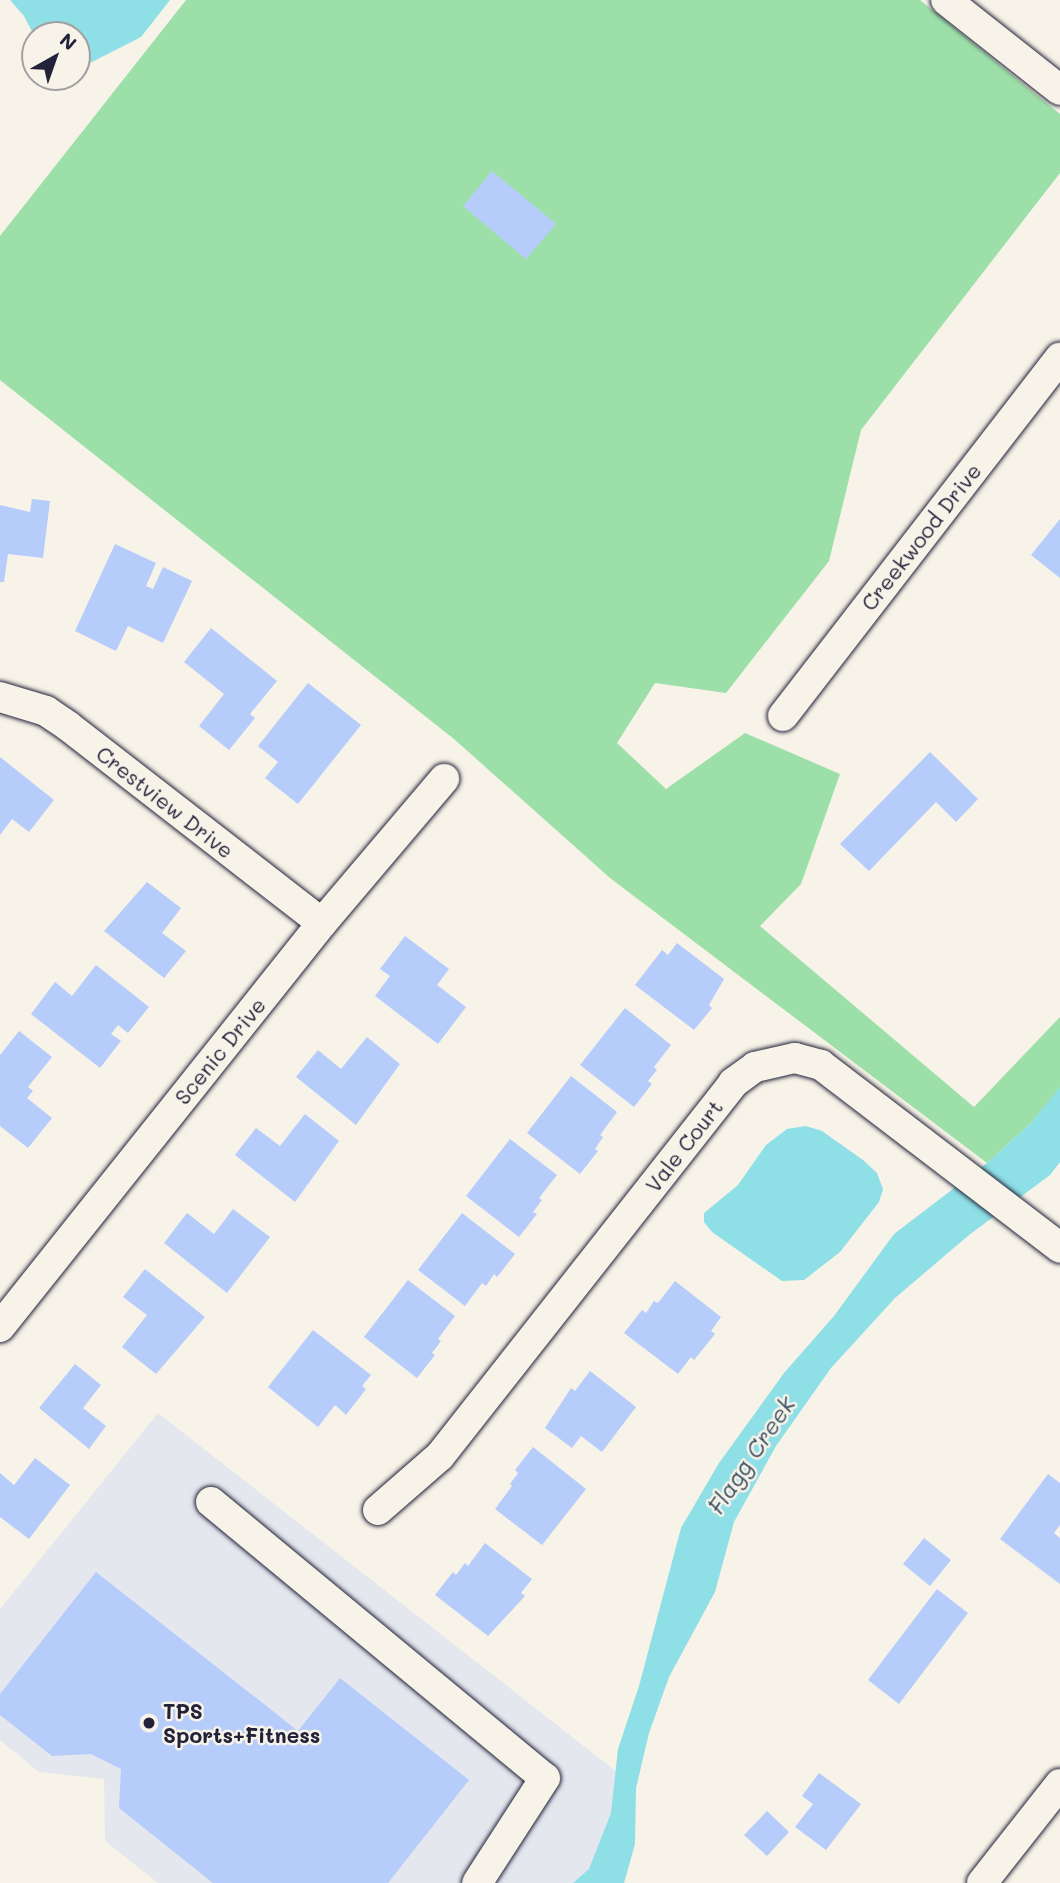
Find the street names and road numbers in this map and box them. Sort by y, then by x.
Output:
street label: Creekwood Drive [856,459,986,615]
street label: Crestview Drive [91,741,239,863]
street label: Scenic Drive [169,993,271,1109]
street label: Vale Court [640,1095,728,1197]

